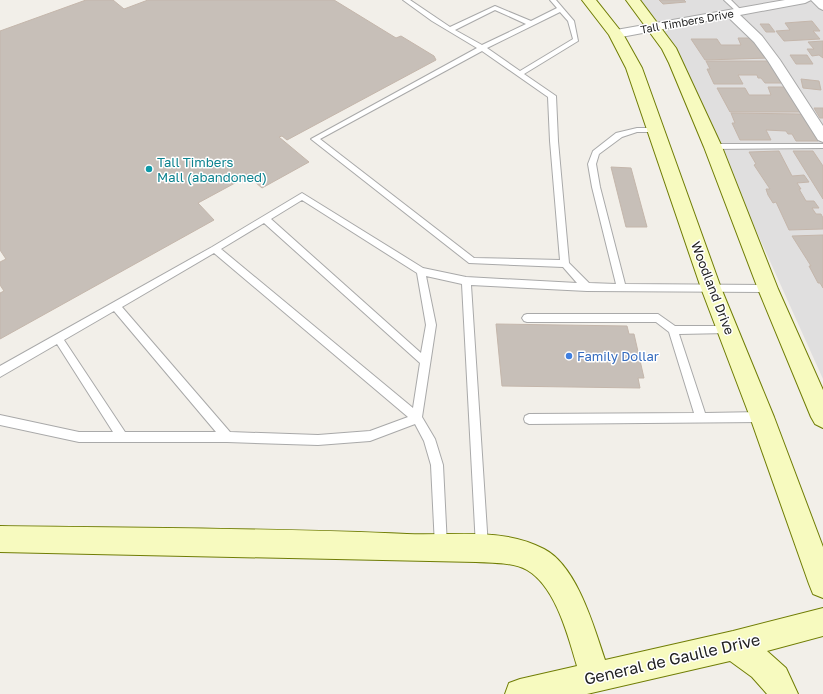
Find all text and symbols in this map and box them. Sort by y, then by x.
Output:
street label: Tall Timbers Drive [639,6,735,36]
place label: Tall Timbers Mall (abandoned) [157,154,267,185]
marker: Tall Timbers Mall (abandoned) [144,164,154,174]
street label: Woodland Drive [688,239,738,337]
place label: Family Dollar [577,348,659,364]
marker: Family Dollar [564,351,574,361]
street label: General de Gaulle Drive [582,629,762,689]

